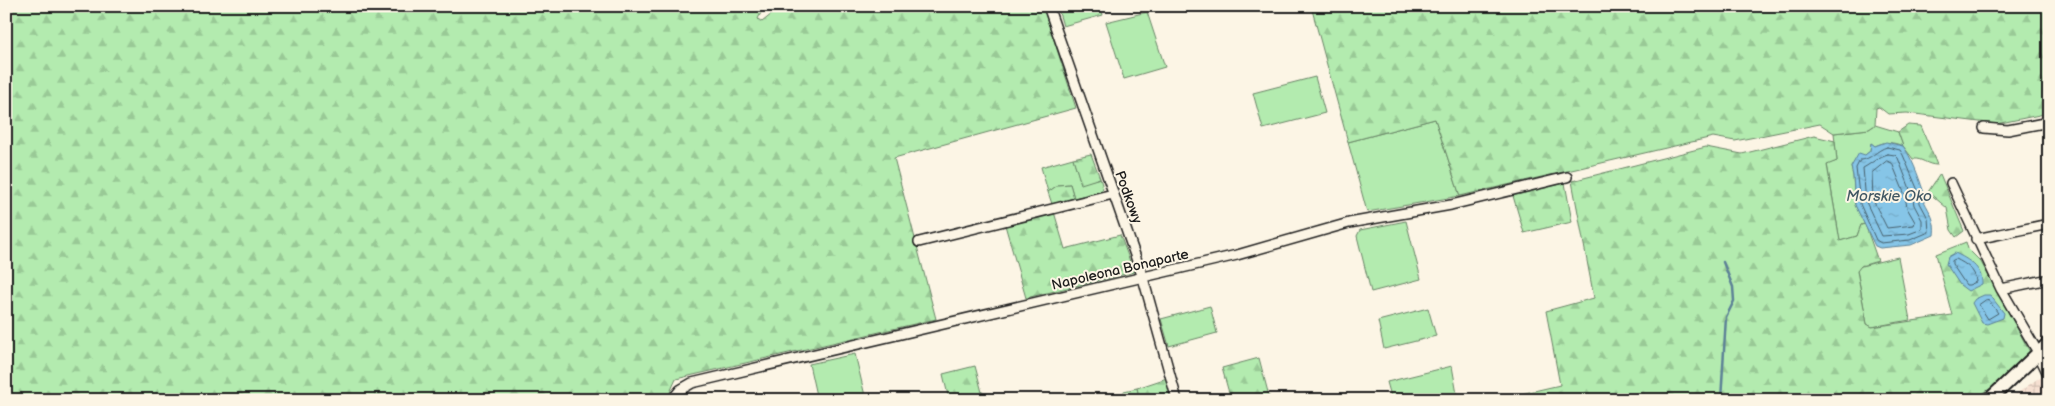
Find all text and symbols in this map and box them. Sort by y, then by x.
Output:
street label: Podkowy [1111,168,1146,226]
water label: Morskie Oko [1846,187,1932,206]
street label: Napoleona Bonaparte [1050,245,1190,294]

